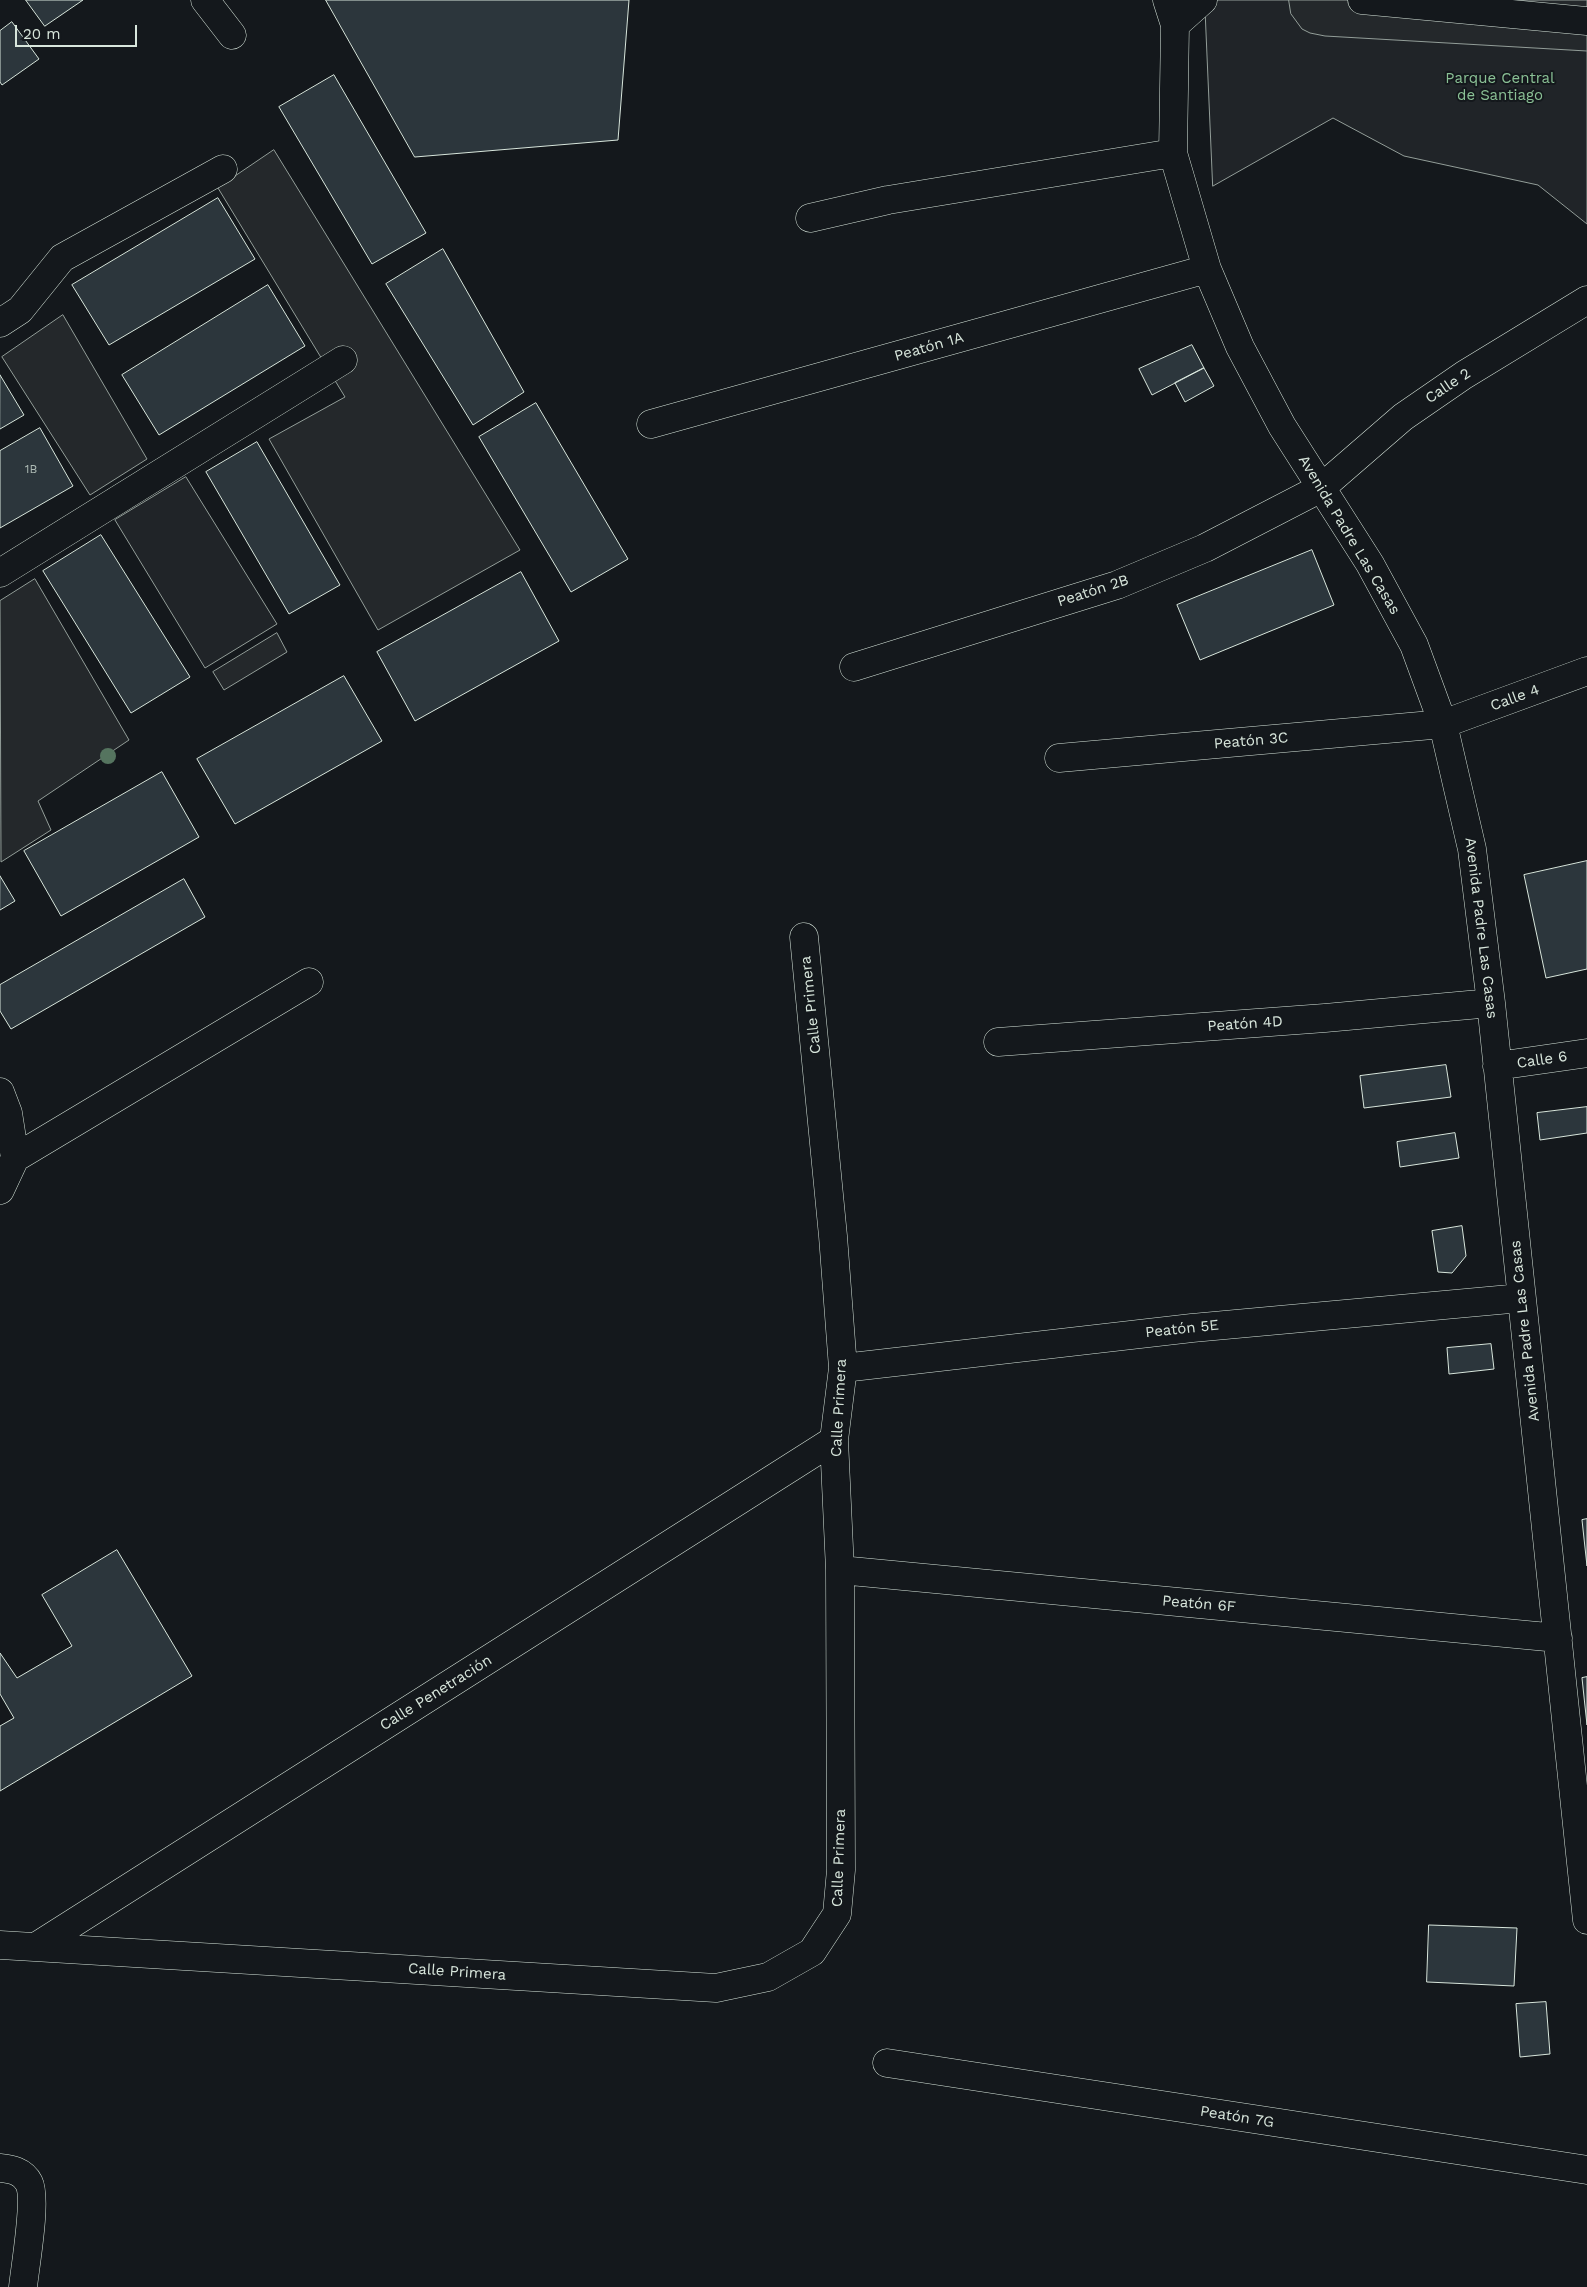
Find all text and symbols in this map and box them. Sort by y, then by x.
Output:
scale bar [18,15,140,47]
text: 20 m [23,25,61,43]
park label: Parque Central de Santiago [1445,70,1555,105]
street label: Peatón 1A [892,329,966,365]
street label: Calle 2 [1422,364,1474,408]
street label: Avenida Padre Las Casas [1294,452,1404,618]
house number: 1B [25,462,37,476]
street label: Peatón 2B [1055,571,1131,611]
street label: Calle 4 [1488,681,1542,715]
street label: Peatón 3C [1213,729,1289,753]
street label: Avenida Padre Las Casas [1461,836,1501,1020]
street label: Calle Primera [797,955,825,1055]
street label: Peatón 4D [1207,1012,1283,1036]
street label: Calle 6 [1516,1048,1568,1072]
street label: Avenida Padre Las Casas [1507,1239,1543,1423]
street label: Peatón 5E [1144,1316,1220,1342]
street label: Calle Primera [827,1358,851,1458]
street label: Peatón 6F [1161,1592,1237,1616]
street label: Calle Penetración [377,1651,495,1735]
street label: Calle Primera [828,1809,850,1907]
street label: Calle Primera [407,1960,507,1984]
street label: Peatón 7G [1199,2102,1275,2132]

